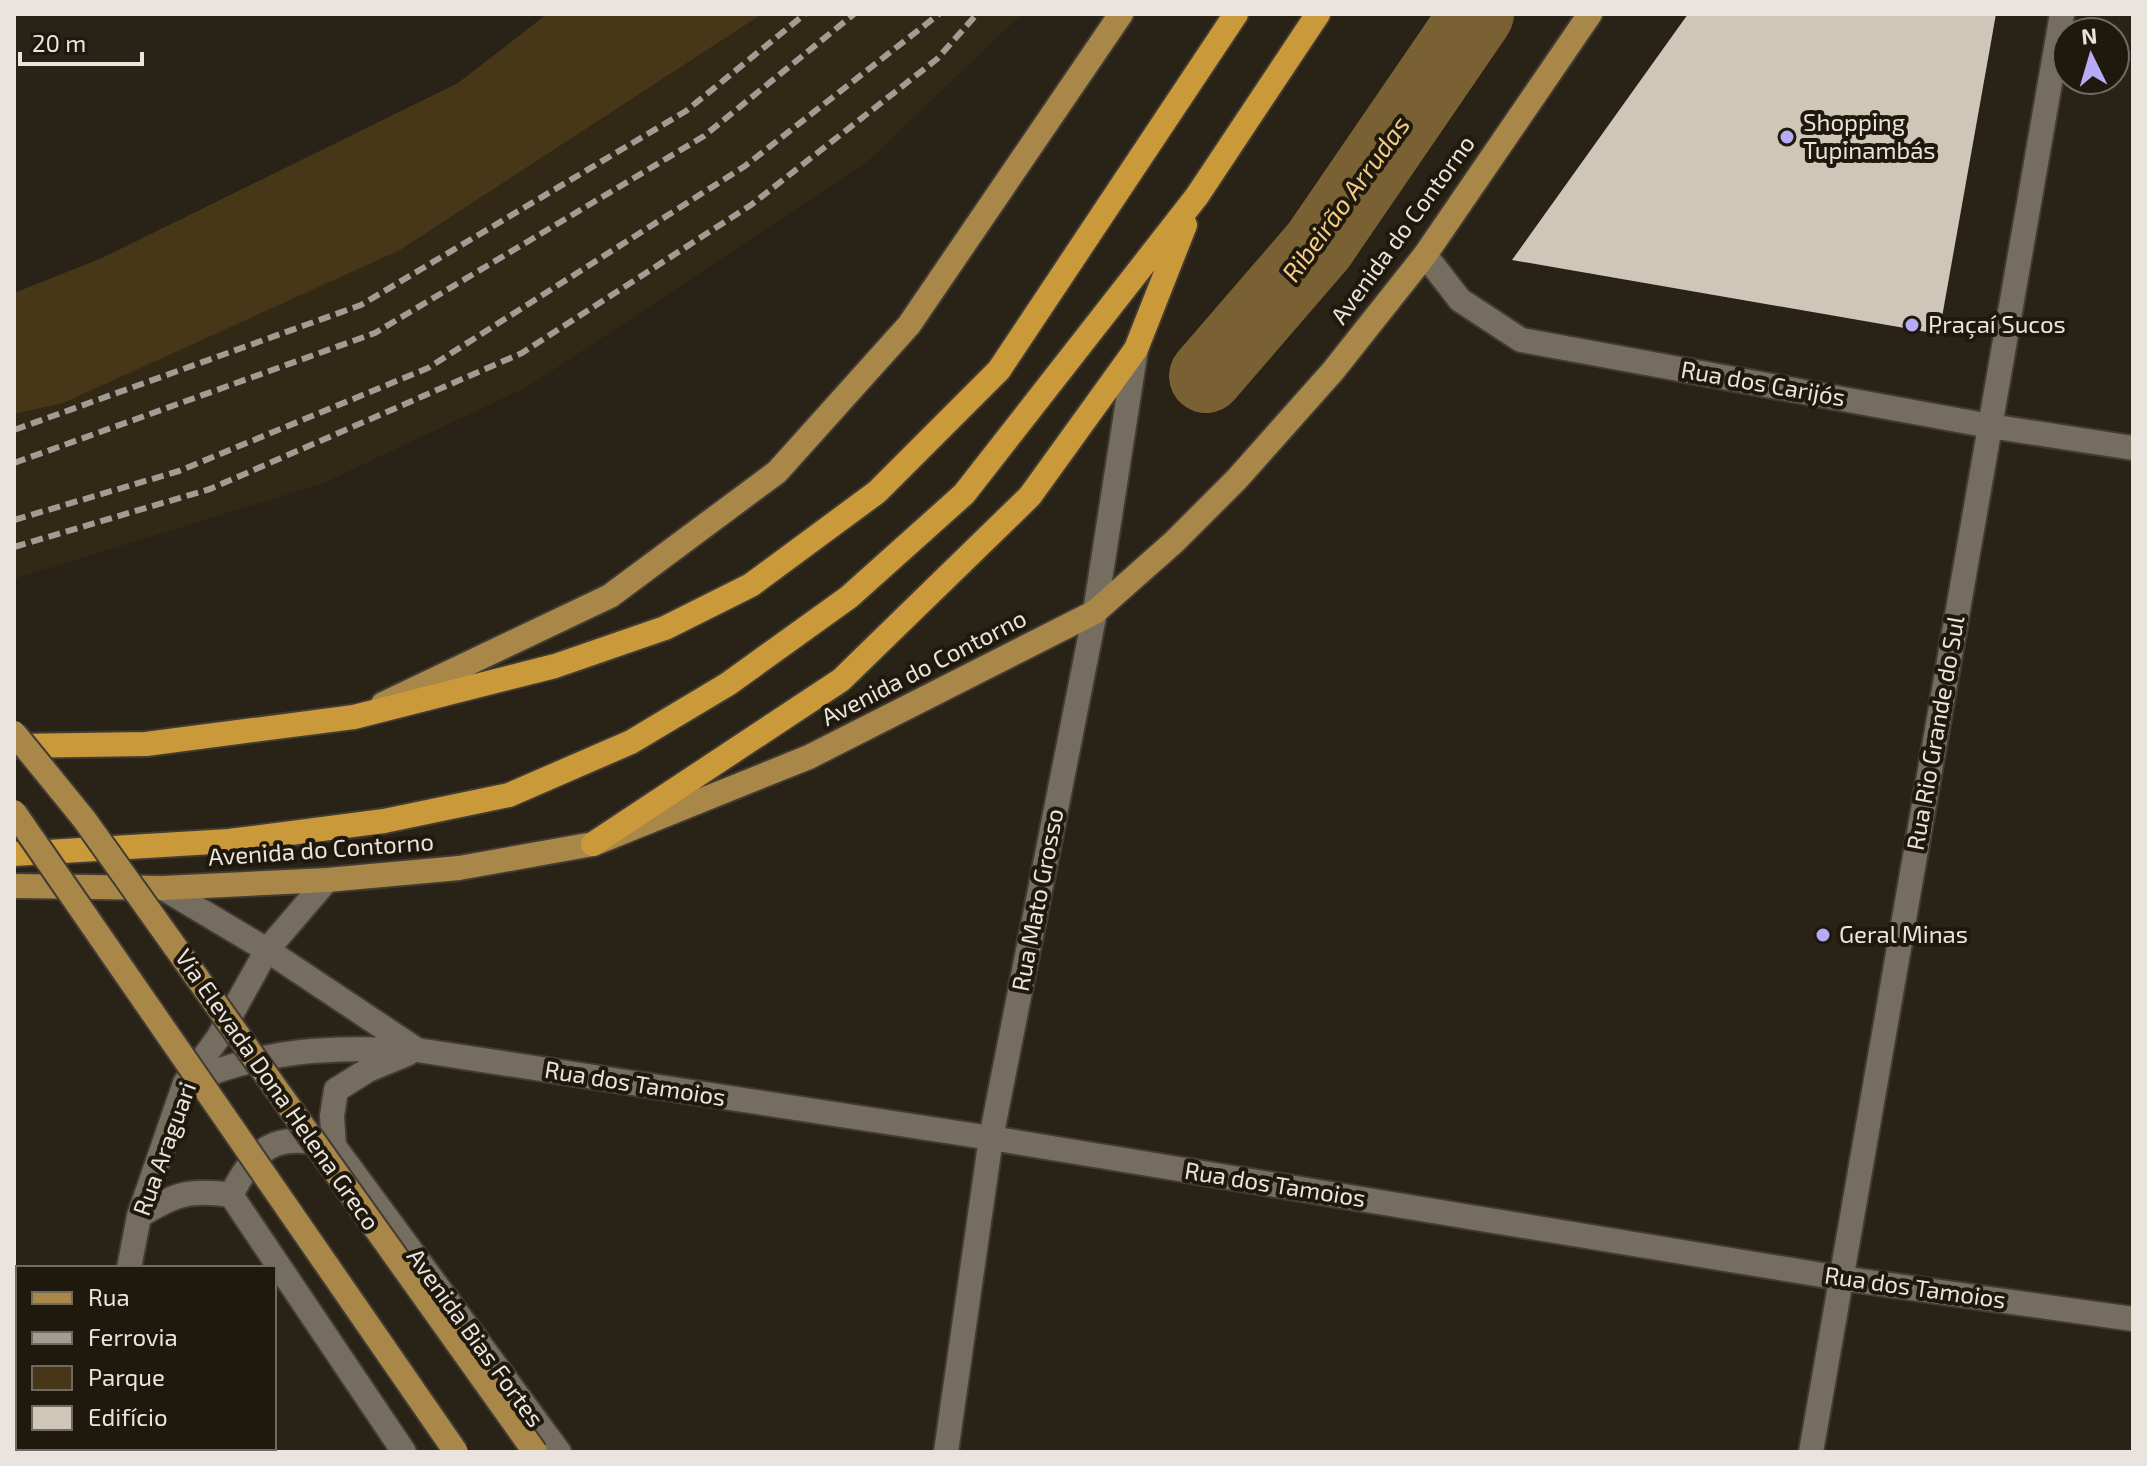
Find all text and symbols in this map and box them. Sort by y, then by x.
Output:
scale bar [20,16,142,66]
north arrow [2051,16,2131,96]
text: N [2080,21,2098,49]
text: 20 m [32,28,86,57]
place label: Shopping Tupinambás [1803,107,1936,164]
water label: Ribeirão Arrudas [1274,109,1415,287]
marker: Shopping Tupinambás [1778,128,1796,146]
street label: Avenida do Contorno [1324,129,1480,329]
place label: Praçaí Sucos [1928,309,2066,339]
marker: Praçaí Sucos [1903,316,1921,334]
street label: Rua dos Carijós [1679,354,1848,411]
street label: Avenida do Contorno [816,602,1031,731]
street label: Rua Rio Grande do Sul [1900,613,1969,852]
street label: Rua Mato Grosso [1005,806,1068,993]
street label: Avenida do Contorno [207,826,435,871]
place label: Geral Minas [1839,919,1968,948]
marker: Geral Minas [1814,926,1832,944]
street label: Via Elevada Dona Helena Greco [170,943,387,1235]
street label: Rua dos Tamoios [543,1054,728,1111]
street label: Rua Araguari [126,1078,201,1219]
street label: Rua dos Tamoios [1183,1155,1368,1212]
street label: Avenida Bias Fortes [402,1242,551,1432]
street label: Rua dos Tamoios [1823,1259,2008,1314]
legend [16,1266,276,1450]
text: Rua [88,1282,130,1311]
text: Ferrovia [88,1322,178,1351]
text: Parque [88,1362,165,1391]
text: Edifício [88,1402,168,1431]

